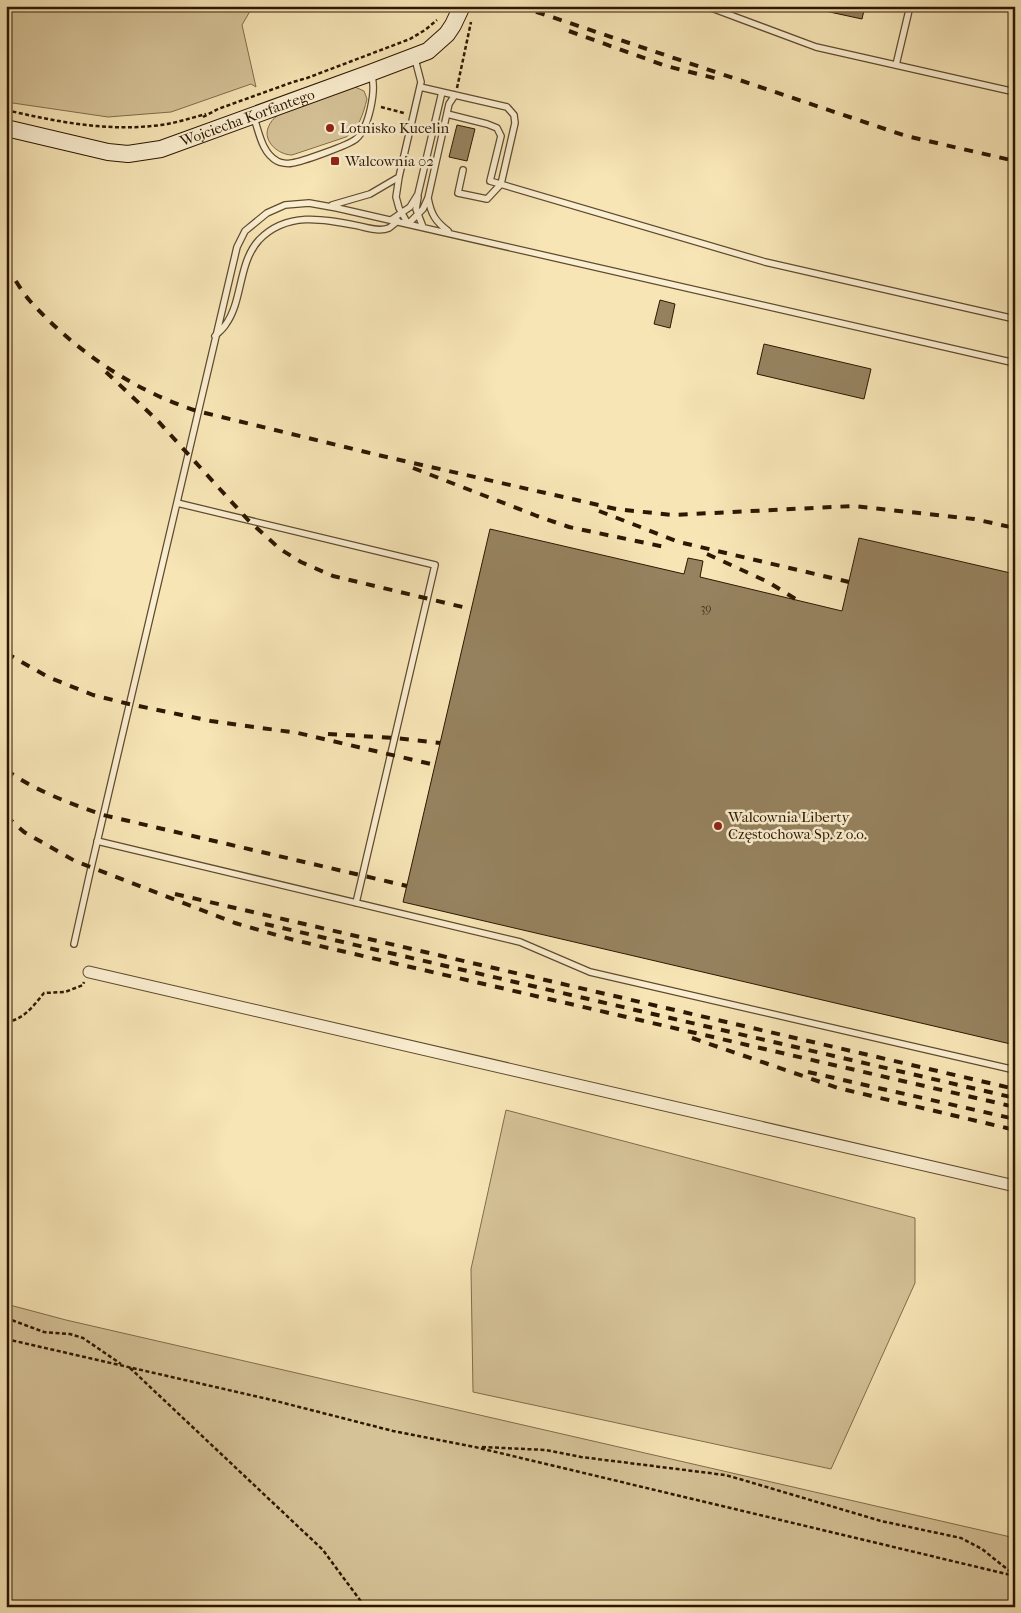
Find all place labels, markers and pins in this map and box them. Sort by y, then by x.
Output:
place label: Lotnisko Kucelin [340,119,450,137]
marker: Lotnisko Kucelin [324,122,336,134]
place label: Walcownia 02 [344,152,434,170]
marker: Walcownia 02 [329,155,341,167]
place label: Walcownia Liberty Częstochowa Sp. z o.o. [727,808,867,843]
marker: Walcownia Liberty Częstochowa Sp. z o.o. [712,820,724,832]

